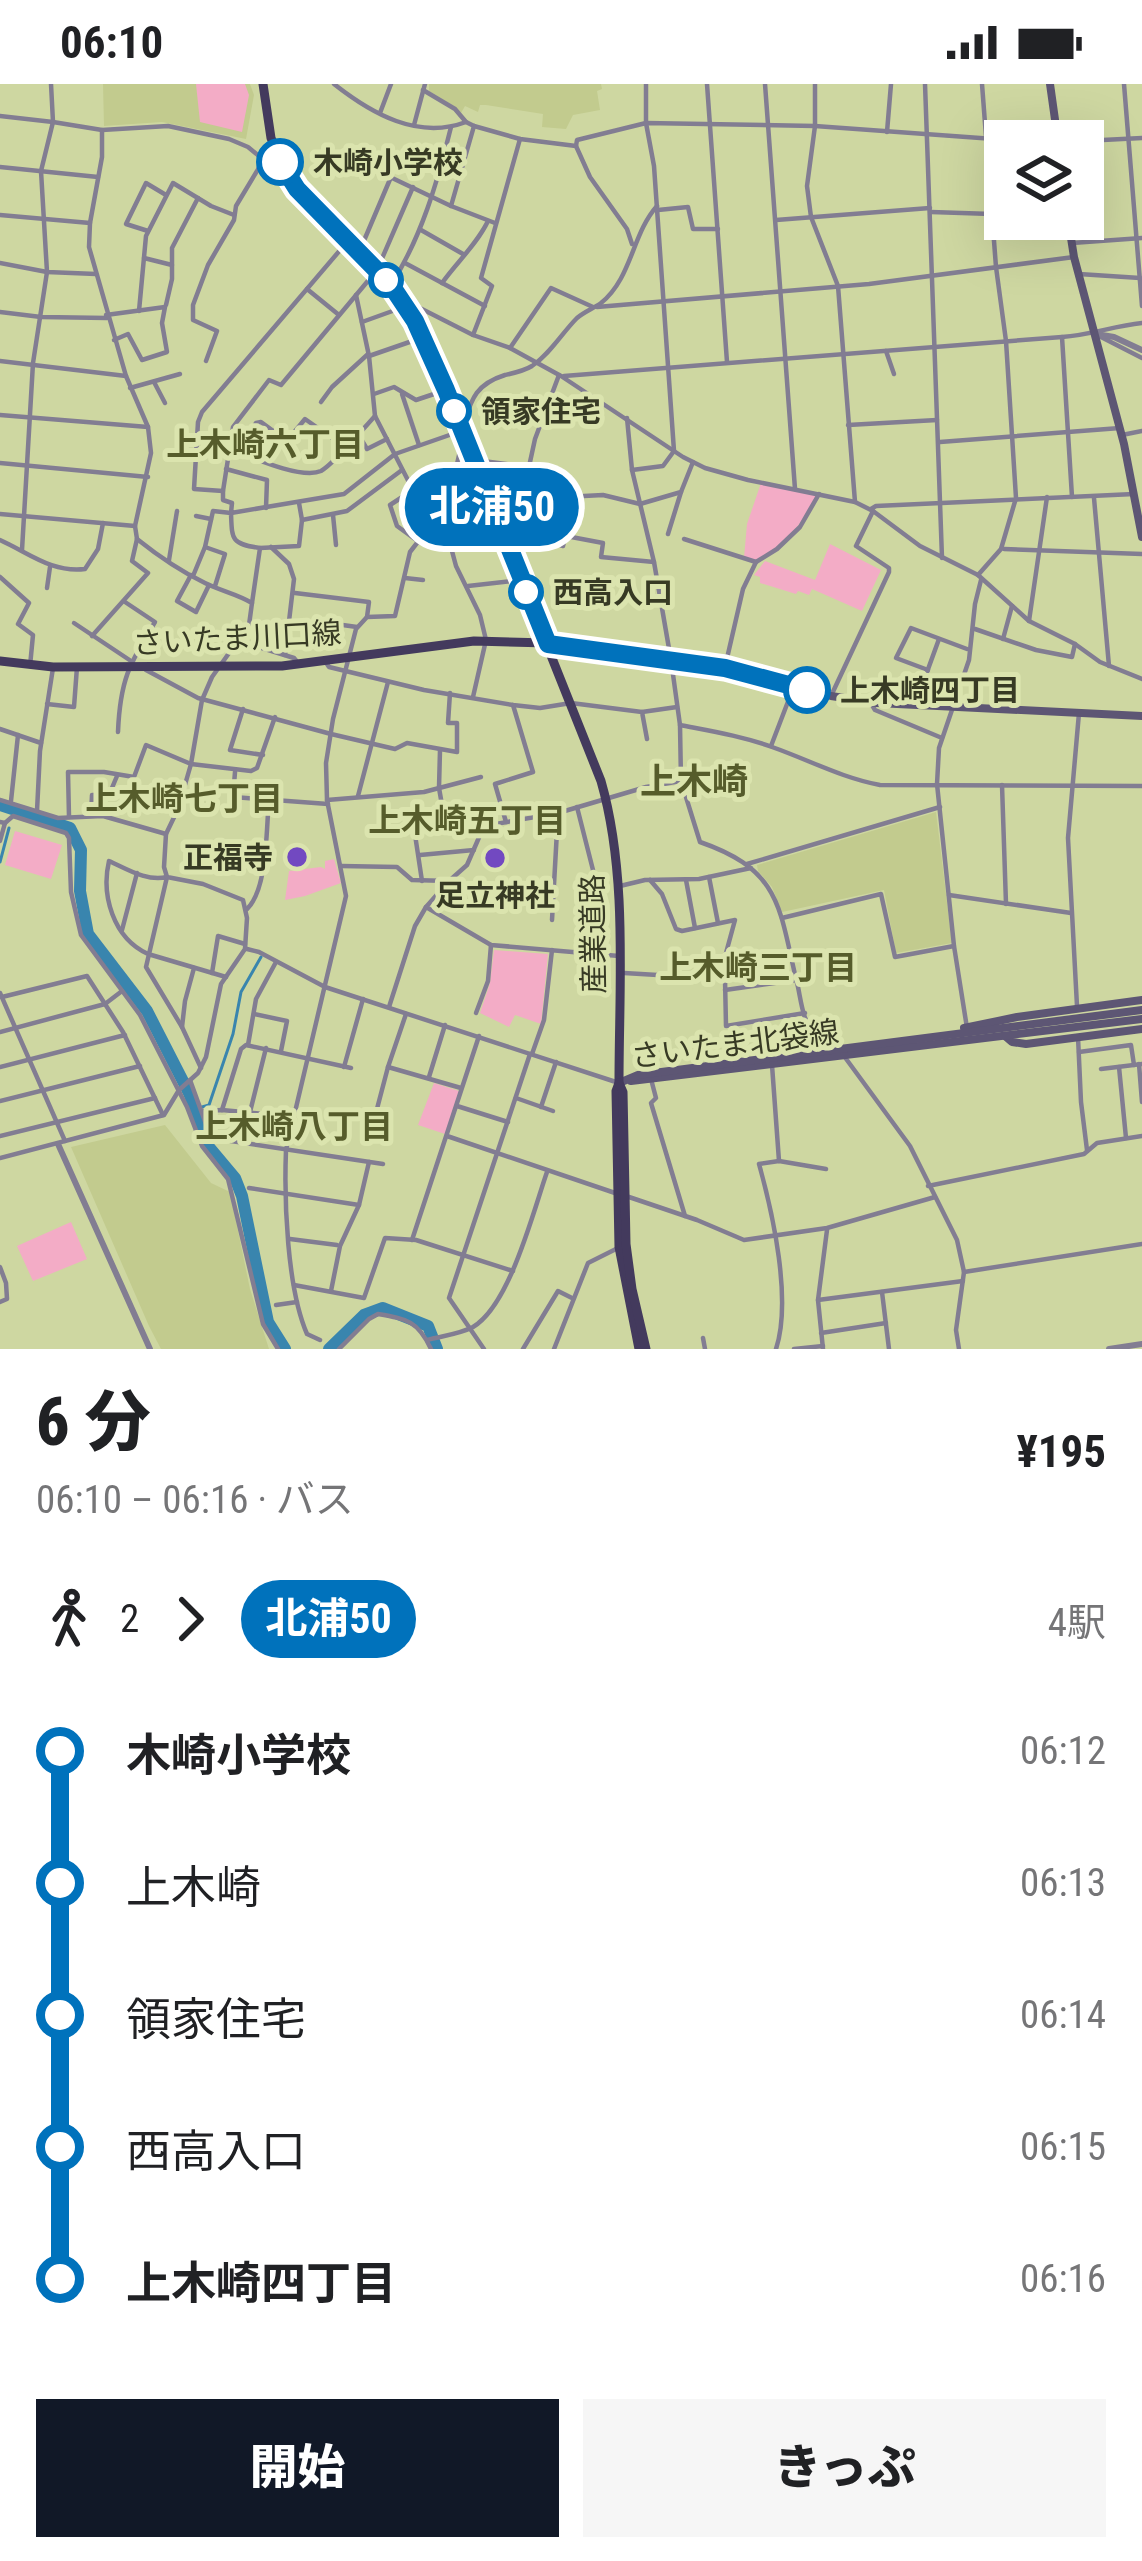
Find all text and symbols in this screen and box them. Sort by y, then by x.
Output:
text: 06:10 [60,16,163,69]
map controls [984,120,1104,240]
button: layers [984,120,1104,240]
marker: 木崎小学校 [258,140,302,184]
place label: 木崎小学校 [313,145,463,180]
unlabelled marker [370,264,402,296]
place label: 領家住宅 [481,394,601,429]
marker: 領家住宅 [438,395,470,427]
district label: 上木崎六丁目 [166,425,364,464]
line badge: 北浦50 [408,468,576,546]
text: 北浦50 [429,482,555,531]
place label: 西高入口 [553,575,673,610]
marker: 西高入口 [510,576,542,608]
street label: さいたま川口線 [132,615,342,661]
marker: 上木崎四丁目 [785,668,829,712]
place label: 上木崎四丁目 [840,673,1020,708]
district label: 上木崎 [640,761,748,803]
district label: 上木崎七丁目 [85,779,283,818]
district label: 上木崎五丁目 [368,801,566,840]
place label: 正福寺 [183,840,273,875]
marker: 正福寺 [284,844,310,870]
marker: 足立神社 [482,845,508,871]
street label: 産業道路 [574,874,612,994]
place label: 足立神社 [435,878,555,913]
district label: 上木崎三丁目 [659,948,857,987]
street label: さいたま北袋線 [629,1014,841,1074]
district label: 上木崎八丁目 [195,1107,393,1146]
text: 6 分 [36,1384,151,1461]
text: ¥195 [1016,1425,1106,1478]
text: 06:10 – 06:16 · バス [36,1477,354,1523]
icon: walk [36,1586,102,1652]
icon: forward [157,1586,223,1652]
text: 北浦50 [265,1594,392,1643]
text: 2 [120,1596,139,1642]
text: 4駅 [1048,1600,1106,1646]
text: 06:12 [1020,1728,1106,1774]
text: 木崎小学校 [126,1729,351,1782]
text: 06:13 [1020,1860,1106,1906]
text: 上木崎 [126,1861,261,1914]
text: 06:14 [1020,1992,1106,2038]
text: 領家住宅 [126,1993,306,2046]
text: 06:15 [1020,2124,1106,2170]
text: 西高入口 [126,2125,306,2178]
text: 06:16 [1020,2256,1106,2302]
text: 上木崎四丁目 [126,2257,396,2310]
button: 開始 [36,2399,559,2537]
button: きっぷ [583,2399,1106,2537]

